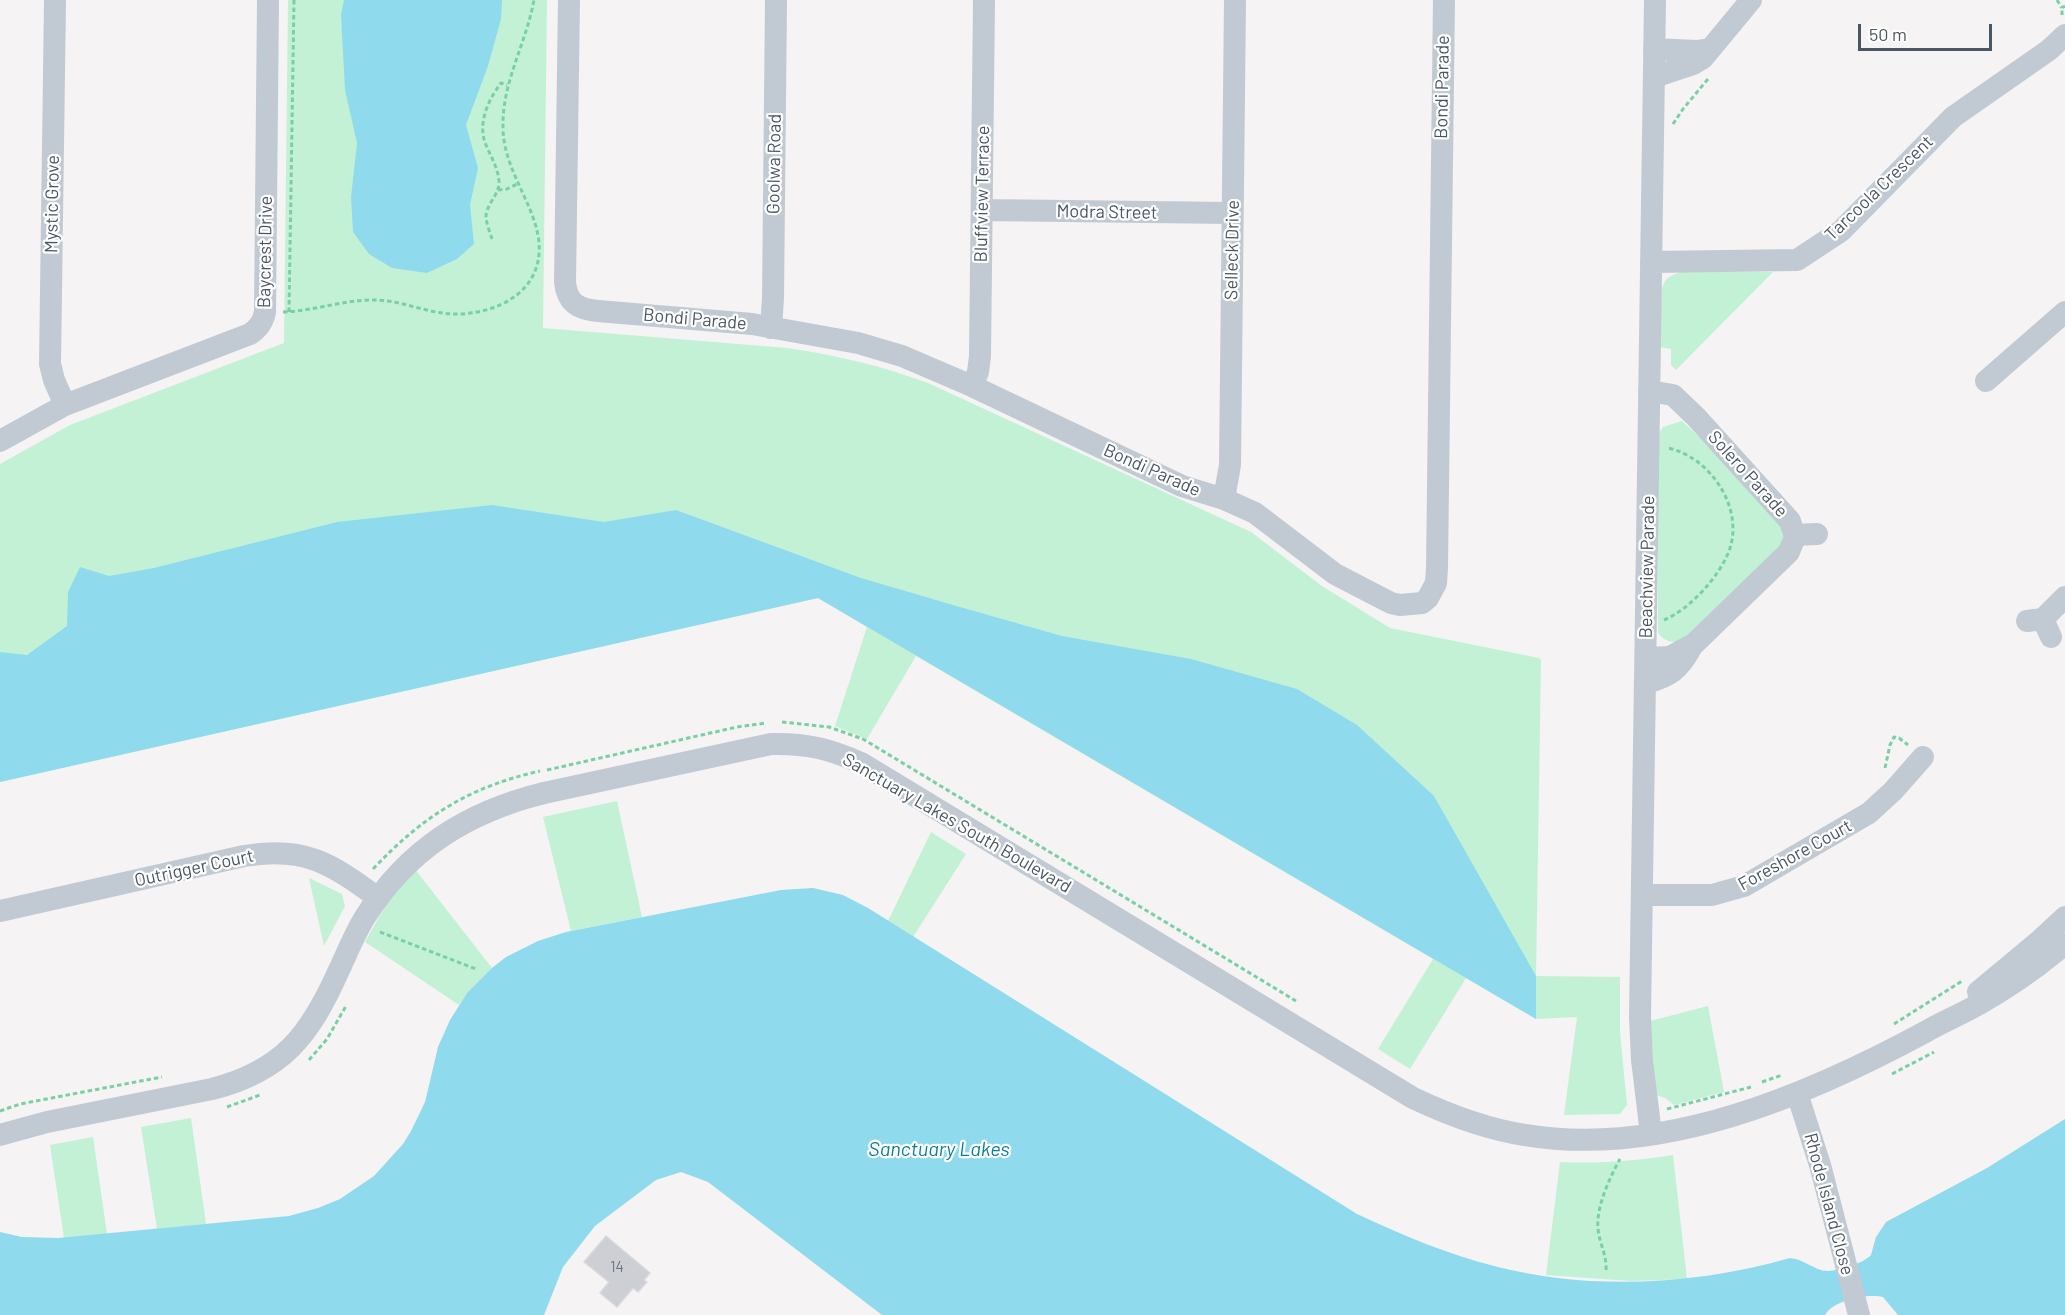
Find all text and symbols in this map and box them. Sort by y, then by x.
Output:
scale bar [1861,12,1994,50]
text: 50 m [1869,23,1907,45]
street label: Bondi Parade [1430,35,1454,139]
street label: Goolwa Road [762,114,786,214]
street label: Bluffview Terrace [970,125,994,263]
street label: Tarcoola Crescent [1820,131,1938,245]
street label: Mystic Grove [40,155,64,253]
street label: Baycrest Drive [253,196,277,308]
street label: Modra Street [1056,200,1158,224]
street label: Selleck Drive [1220,200,1244,300]
street label: Bondi Parade [642,304,748,334]
street label: Solero Parade [1704,426,1792,522]
street label: Bondi Parade [1100,439,1204,501]
street label: Beachview Parade [1635,495,1659,639]
street label: Sanctuary Lakes South Boulevard [839,748,1075,898]
street label: Foreshore Court [1734,815,1856,895]
street label: Outrigger Court [132,845,256,891]
street label: Rhode Island Close [1800,1131,1858,1277]
water label: Sanctuary Lakes [868,1137,1010,1161]
house number: 14 [610,1258,624,1276]

